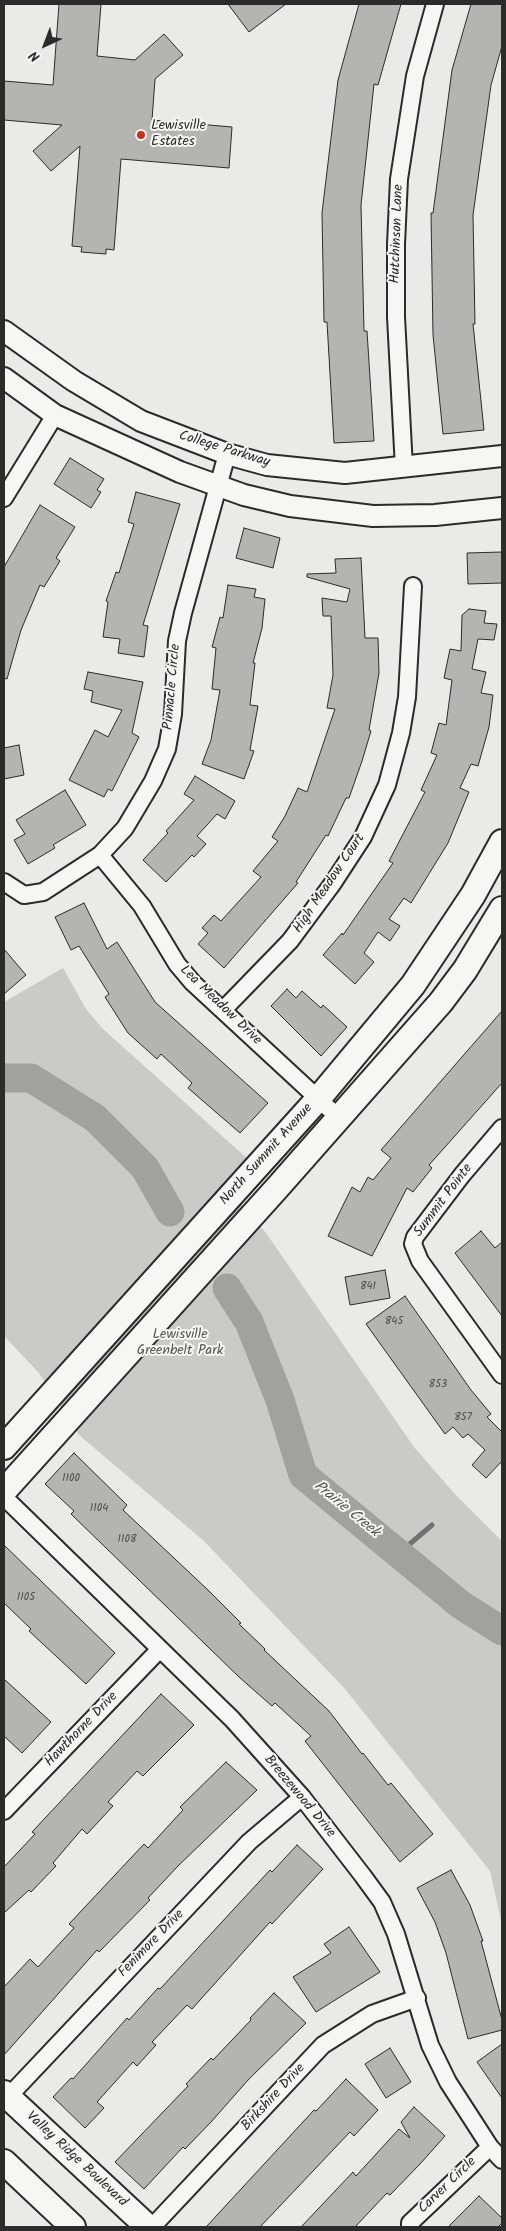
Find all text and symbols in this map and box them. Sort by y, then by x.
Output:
north arrow [20,20,70,70]
text: N [24,45,46,67]
place label: Lewisville Estates [151,119,206,152]
marker: Lewisville Estates [135,129,147,141]
street label: Hutchinson Lane [388,184,408,284]
street label: College Parkway [176,428,272,472]
street label: Pinnacle Circle [161,643,185,731]
street label: High Meadow Court [291,831,369,937]
street label: Lea Meadow Drive [175,963,265,1049]
street label: North Summit Avenue [217,1101,317,1209]
street label: Summit Pointe [411,1161,477,1241]
house number: 841 [360,1280,376,1294]
house number: 845 [385,1315,403,1329]
park label: Lewisville Greenbelt Park [137,1328,223,1360]
house number: 853 [429,1378,447,1392]
house number: 857 [454,1411,472,1425]
house number: 1100 [62,1472,80,1486]
water label: Prairie Creek [309,1478,383,1542]
house number: 1104 [90,1502,108,1516]
house number: 1108 [117,1533,137,1547]
house number: 1105 [17,1591,35,1605]
street label: Hawthorne Drive [42,1689,122,1771]
street label: Breezewood Drive [260,1752,338,1842]
street label: Fenimore Drive [116,1907,188,1981]
street label: Birkshire Drive [239,2061,309,2135]
street label: Valley Ridge Boulevard [22,2109,130,2211]
street label: Carver Circle [415,2154,481,2218]

